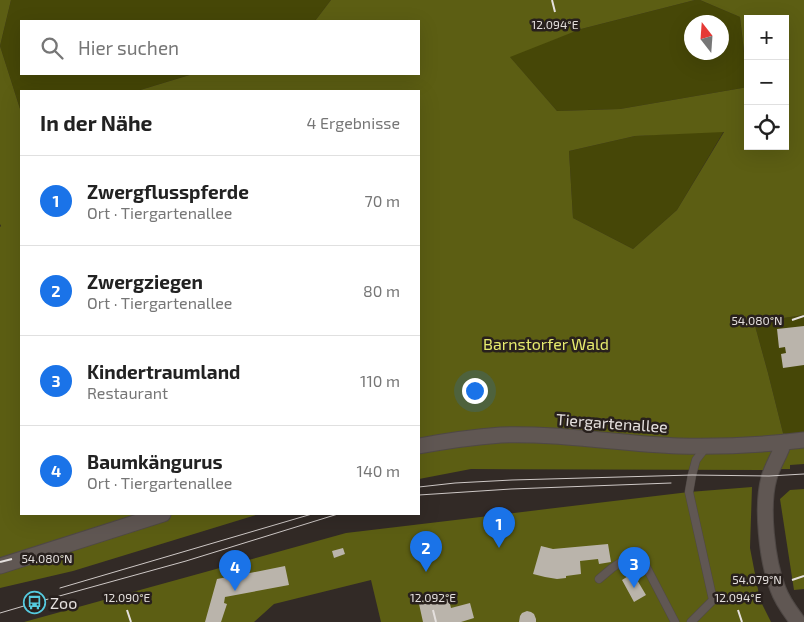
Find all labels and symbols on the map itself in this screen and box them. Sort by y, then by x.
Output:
north arrow [684,15,729,60]
text: 12.094°E [532,17,579,31]
text: 54.080°N [731,313,783,327]
park label: Barnstorfer Wald [483,334,609,353]
your location [462,378,488,404]
street label: Tiergartenallee [556,409,668,436]
pin: 1 [483,507,515,548]
pin: 2 [410,531,442,572]
pin: 3 [618,547,650,588]
pin: 4 [219,550,251,591]
text: 54.080°N [21,551,73,565]
text: 54.079°N [732,572,782,586]
text: 12.090°E [104,590,151,604]
text: 12.092°E [410,590,456,604]
text: 12.094°E [715,590,762,604]
bus stop icon: Zoo [22,591,46,615]
place label: Zoo [50,593,77,612]

